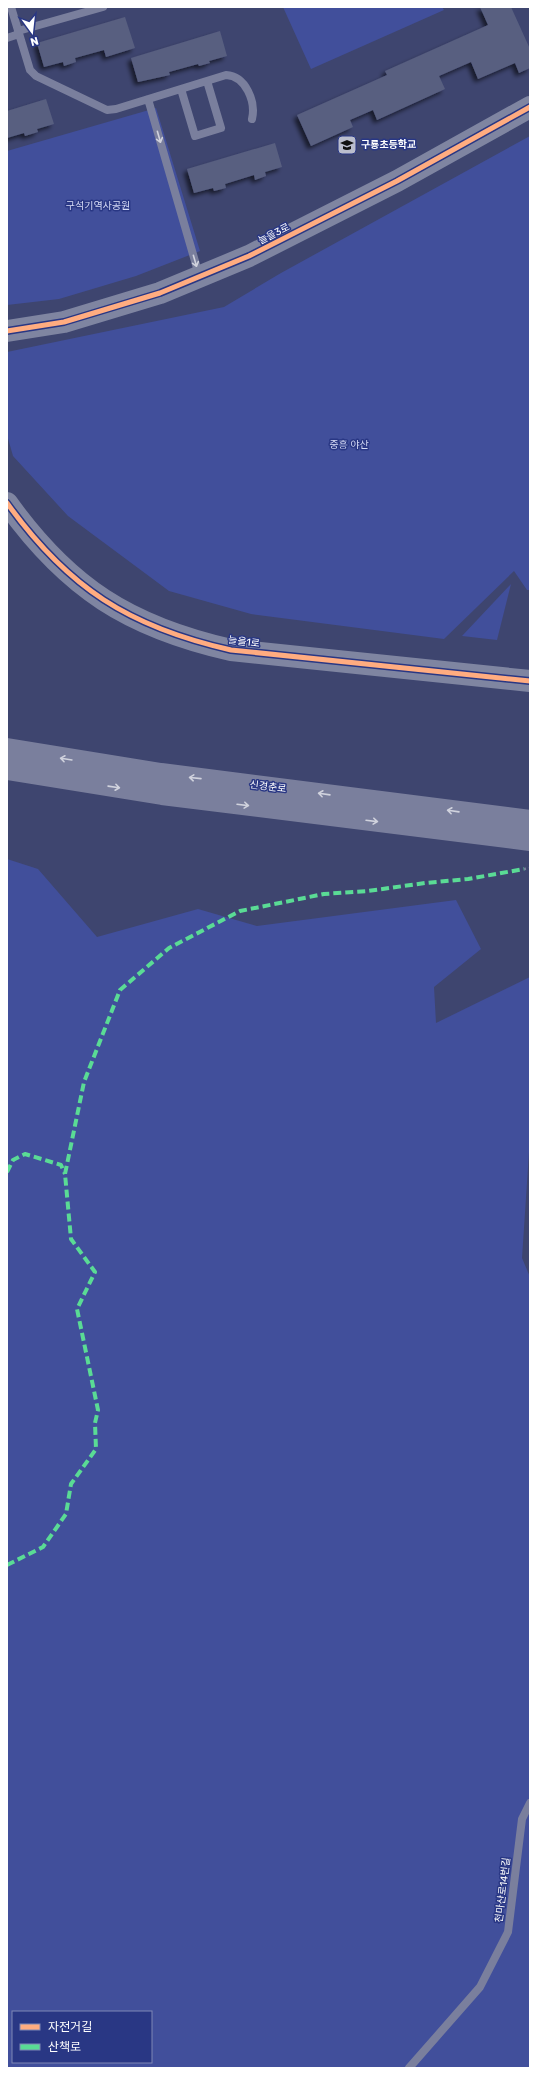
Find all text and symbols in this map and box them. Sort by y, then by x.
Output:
north arrow [12,12,52,52]
text: N [29,34,40,49]
one-way arrow [156,130,163,143]
school or university icon: 구룡초등학교 [336,134,358,156]
place label: 구룡초등학교 [361,138,416,151]
park label: 구석기역사공원 [66,200,130,212]
street label: 늘을3로 [256,221,292,247]
one-way arrow [192,255,199,268]
park label: 중흥 야산 [329,439,369,451]
street label: 늘을1로 [227,634,261,650]
one-way arrow [60,755,73,763]
one-way arrow [189,774,202,782]
street label: 신경춘로 [249,779,287,795]
one-way arrow [108,783,121,791]
one-way arrow [318,790,331,798]
one-way arrow [236,801,249,809]
one-way arrow [447,807,460,815]
one-way arrow [365,817,378,825]
street label: 천마산로14번길 [493,1857,513,1923]
legend [12,2011,152,2063]
text: 자전거길 [48,2020,92,2034]
text: 산책로 [48,2040,81,2054]

